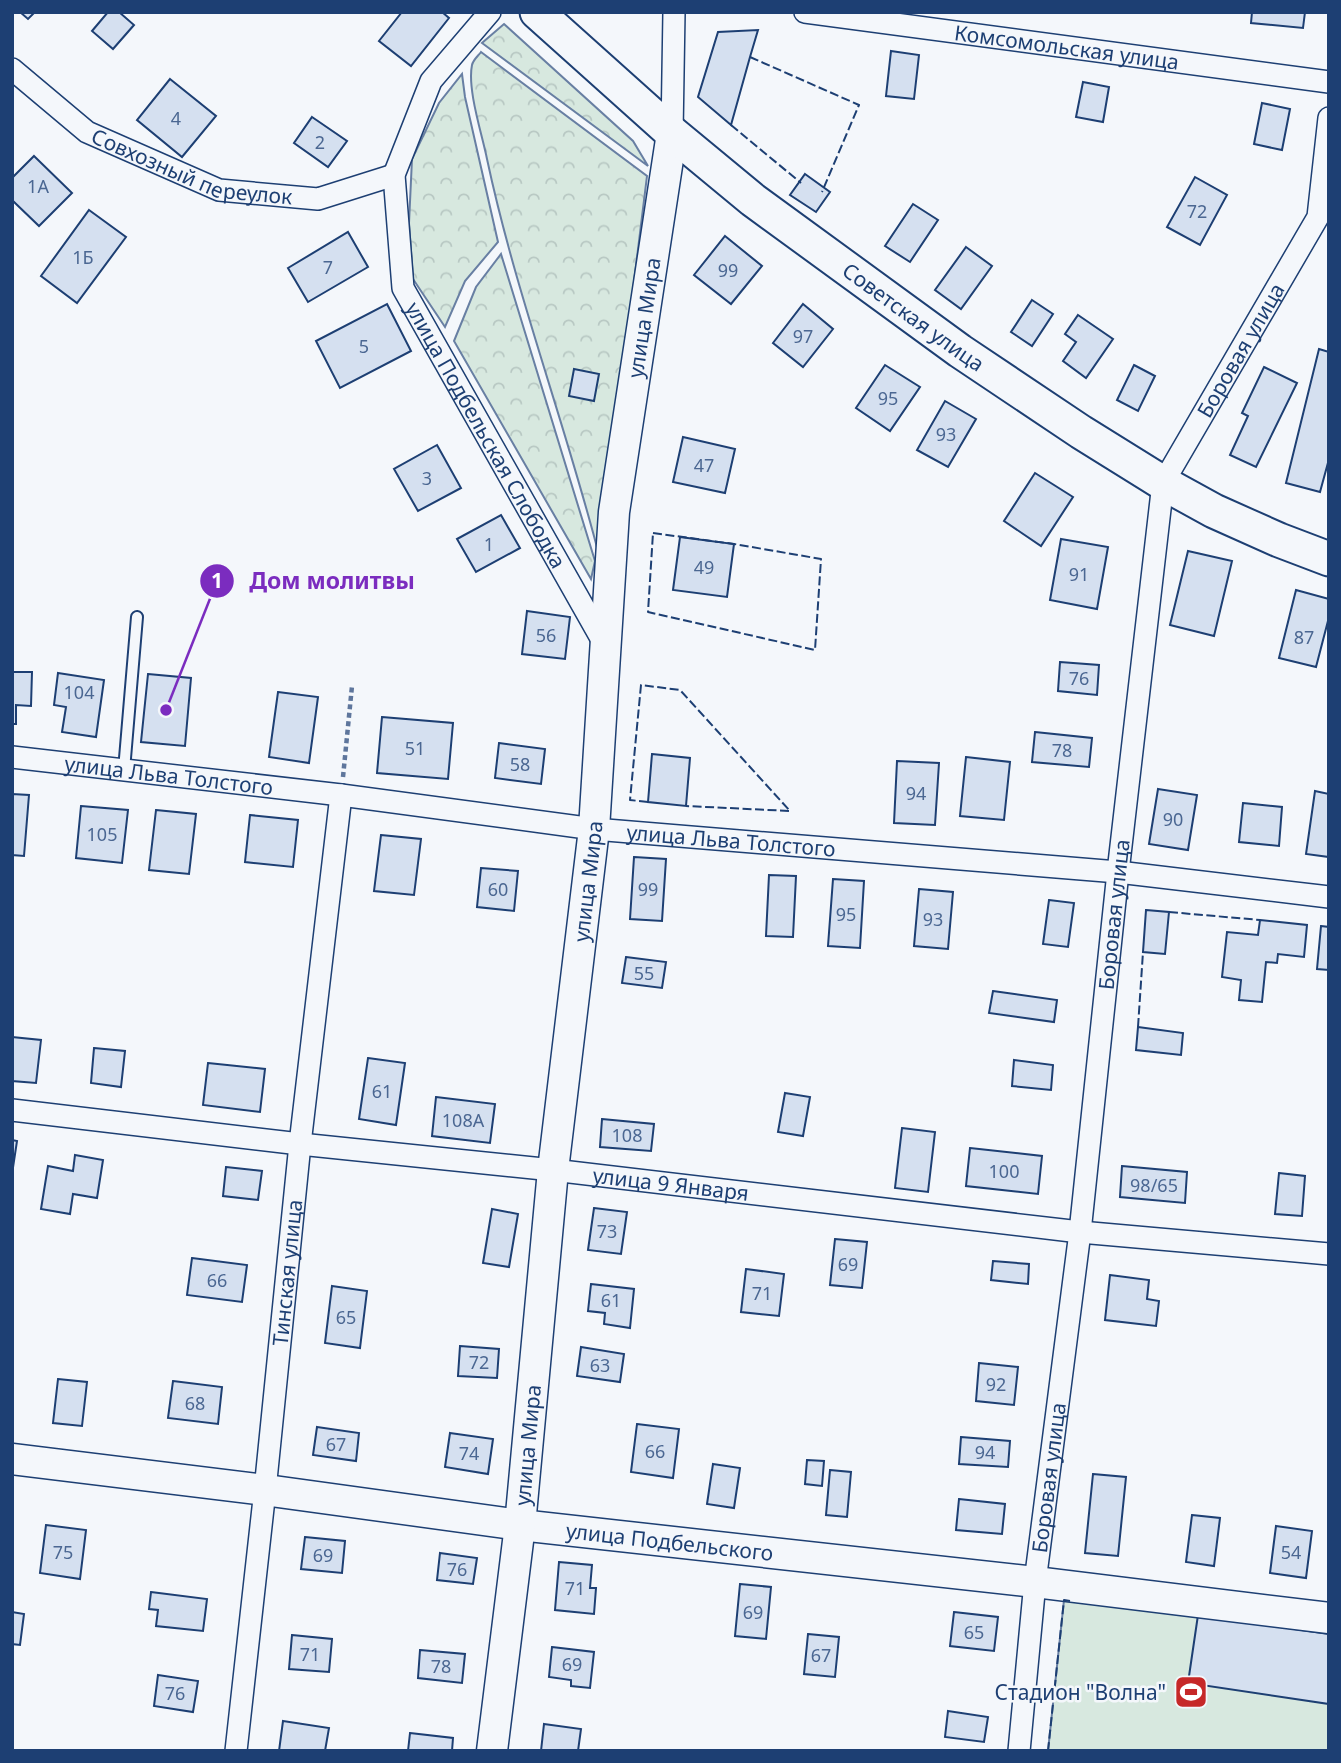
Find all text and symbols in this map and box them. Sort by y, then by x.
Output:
street label: Комсомольская улица [953,18,1181,76]
house number: 4 [171,106,181,130]
street label: Совхозный переулок [87,122,294,211]
house number: 2 [315,130,325,154]
house number: 1А [27,174,49,198]
house number: 72 [1187,199,1207,223]
house number: 1Б [72,245,94,269]
house number: 7 [323,255,333,279]
street label: улица Мира [621,255,667,380]
street label: Советская улица [837,256,990,377]
house number: 99 [718,258,738,282]
street label: Боровая улица [1190,278,1291,423]
street label: улица Подбельская Слободка [400,297,573,573]
house number: 97 [793,324,813,348]
house number: 5 [359,334,369,358]
house number: 95 [878,386,898,410]
house number: 93 [936,422,956,446]
house number: 47 [694,453,714,477]
house number: 3 [422,466,432,490]
house number: 1 [484,532,494,556]
house number: 49 [694,555,714,579]
callout: Дом молитвы [200,559,429,603]
house number: 91 [1069,562,1089,586]
text: Дом молитвы [249,564,415,596]
text: 1 [211,566,223,594]
house number: 56 [536,623,556,647]
house number: 87 [1294,625,1314,649]
house number: 76 [1069,666,1089,690]
house number: 104 [64,680,94,704]
house number: 51 [405,736,425,760]
house number: 78 [1052,738,1072,762]
street label: улица Льва Толстого [63,749,275,801]
house number: 58 [510,752,530,776]
house number: 94 [906,781,926,805]
house number: 90 [1163,807,1183,831]
street label: улица Льва Толстого [625,818,837,863]
street label: улица Мира [567,820,608,943]
house number: 105 [87,822,117,846]
street label: Боровая улица [1092,838,1136,991]
house number: 60 [488,877,508,901]
house number: 99 [638,877,658,901]
house number: 95 [836,902,856,926]
house number: 93 [923,907,943,931]
house number: 55 [634,961,654,985]
house number: 61 [372,1079,392,1103]
house number: 108А [442,1108,485,1132]
house number: 108 [612,1123,642,1147]
house number: 100 [989,1159,1019,1183]
street label: улица 9 Января [591,1161,750,1207]
house number: 98/65 [1130,1173,1178,1197]
street label: Тинская улица [266,1198,308,1347]
house number: 73 [597,1219,617,1243]
house number: 69 [838,1252,858,1276]
house number: 66 [207,1268,227,1292]
house number: 71 [752,1281,772,1305]
house number: 61 [601,1288,621,1312]
house number: 65 [336,1305,356,1329]
house number: 72 [469,1350,489,1374]
house number: 63 [590,1353,610,1377]
house number: 92 [986,1372,1006,1396]
street label: улица Мира [508,1383,547,1507]
house number: 68 [185,1391,205,1415]
street label: Боровая улица [1025,1401,1072,1554]
house number: 67 [326,1432,346,1456]
house number: 66 [645,1439,665,1463]
house number: 94 [975,1440,995,1464]
house number: 74 [459,1441,479,1465]
street label: улица Подбельского [565,1516,775,1567]
house number: 75 [53,1540,73,1564]
house number: 54 [1281,1540,1301,1564]
house number: 69 [313,1543,333,1567]
house number: 76 [447,1557,467,1581]
house number: 71 [565,1576,585,1600]
house number: 69 [743,1600,763,1624]
house number: 65 [964,1620,984,1644]
house number: 71 [300,1642,320,1666]
house number: 67 [811,1643,831,1667]
house number: 69 [562,1652,582,1676]
house number: 78 [431,1654,451,1678]
sports icon: Стадион "Волна" [1172,1673,1210,1711]
place label: Стадион "Волна" [995,1678,1166,1706]
house number: 76 [165,1681,185,1705]

